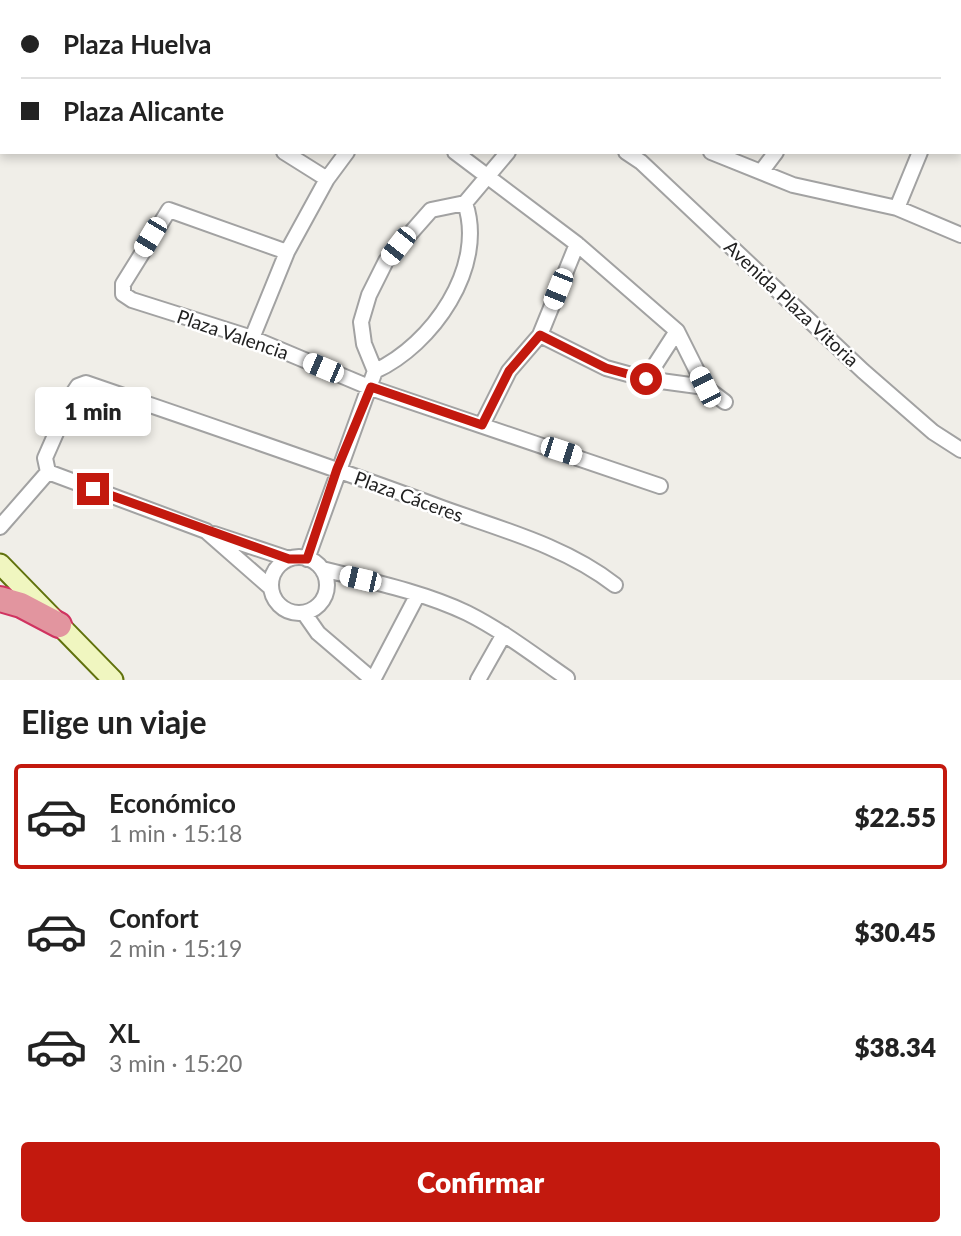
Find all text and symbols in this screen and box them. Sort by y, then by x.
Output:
text: Plaza Huelva [63,28,212,60]
text: Plaza Alicante [63,95,224,127]
car [131,214,170,260]
car [377,223,420,269]
street label: Avenida Plaza Vitoria [720,235,864,371]
car [541,266,576,312]
street label: Plaza Valencia [174,304,292,364]
car [300,350,347,386]
route start [630,363,662,395]
car [687,364,724,410]
callout: 1 min [35,388,151,436]
text: 1 min [64,397,122,425]
car [538,435,585,467]
street label: Plaza Cáceres [351,466,467,526]
route end [77,473,109,505]
car [338,564,383,594]
text: Elige un viaje [21,702,206,741]
icon: car [25,785,88,848]
text: Económico [109,787,236,819]
text: $22.55 [854,801,936,833]
text: 1 min · 15:18 [109,819,242,847]
icon: car [25,900,88,963]
text: Confort [109,902,199,934]
text: $30.45 [854,916,936,948]
text: 2 min · 15:19 [109,934,242,962]
icon: car [25,1015,88,1078]
text: XL [109,1017,140,1049]
text: $38.34 [854,1031,936,1063]
text: 3 min · 15:20 [109,1049,242,1077]
button: Confirmar [21,1142,940,1222]

